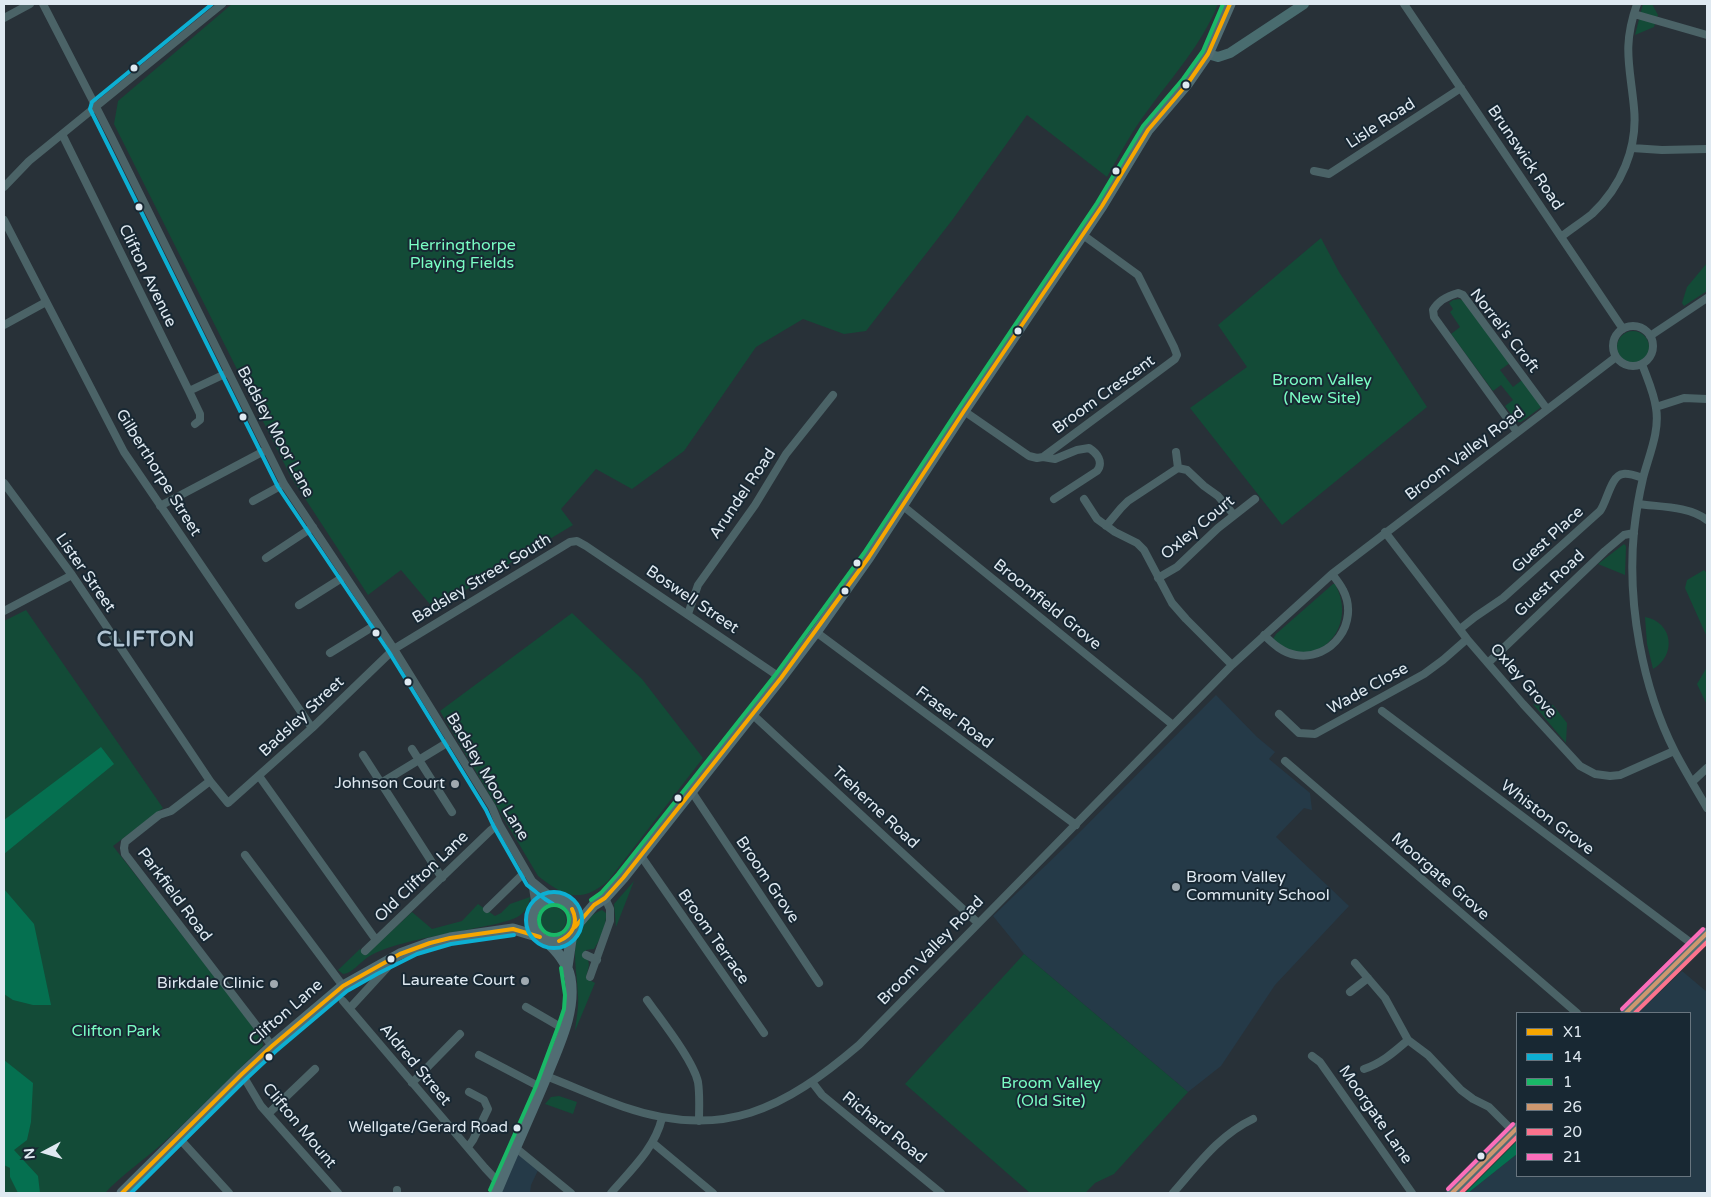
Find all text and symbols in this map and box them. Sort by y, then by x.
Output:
unlabelled marker [129,63,139,73]
unlabelled marker [1181,80,1191,90]
street label: Lisle Road [1343,95,1419,153]
street label: Brunswick Road [1483,102,1567,214]
unlabelled marker [1111,166,1121,176]
unlabelled marker [134,202,144,212]
street label: Clifton Avenue [114,221,180,331]
park label: Herringthorpe Playing Fields [408,236,516,274]
street label: Norrel's Croft [1465,285,1543,377]
unlabelled marker [1013,326,1023,336]
street label: Broom Crescent [1049,351,1159,439]
street label: Badsley Moor Lane [232,363,318,501]
park label: Broom Valley (New Site) [1272,371,1372,409]
street label: Broom Valley Road [1402,403,1528,505]
street label: Gilberthorpe Street [111,406,205,540]
unlabelled marker [238,412,248,422]
street label: Arundel Road [706,445,780,543]
street label: Oxley Court [1157,492,1239,564]
street label: Guest Place [1508,503,1588,577]
street label: Lister Street [51,530,119,616]
street label: Badsley Street South [409,530,555,628]
street label: Guest Road [1511,547,1589,621]
street label: Broomfield Grove [989,556,1105,654]
unlabelled marker [852,558,862,568]
street label: Boswell Street [642,562,742,638]
unlabelled marker [840,586,850,596]
district label: CLIFTON [96,627,196,653]
unlabelled marker [371,628,381,638]
street label: Oxley Grove [1486,640,1560,722]
street label: Wade Close [1324,659,1412,719]
street label: Badsley Street [255,673,349,761]
unlabelled marker [403,677,413,687]
street label: Fraser Road [912,683,996,753]
street label: Badsley Moor Lane [441,710,533,844]
street label: Treherne Road [828,763,922,853]
place label: Johnson Court [334,774,445,794]
street label: Whiston Grove [1496,777,1598,859]
marker: Johnson Court [449,778,461,790]
unlabelled marker [673,793,683,803]
street label: Old Clifton Lane [371,827,473,927]
street label: Moorgate Grove [1387,829,1493,925]
street label: Broom Grove [731,833,803,927]
street label: Parkfield Road [133,845,215,945]
place label: Broom Valley Community School [1186,868,1330,906]
marker: Broom Valley Community School [1170,881,1182,893]
street label: Broom Terrace [673,886,753,988]
street label: Broom Valley Road [874,892,988,1010]
unlabelled marker [386,954,396,964]
place label: Laureate Court [402,971,515,991]
place label: Birkdale Clinic [157,974,264,994]
marker: Laureate Court [519,975,531,987]
street label: Clifton Lane [245,976,327,1050]
marker: Birkdale Clinic [268,978,280,990]
legend [1516,1012,1691,1177]
street label: Aldred Street [375,1020,455,1110]
park label: Clifton Park [72,1022,160,1042]
text: X1 [1563,1023,1583,1041]
text: 14 [1563,1048,1582,1066]
unlabelled marker [264,1052,274,1062]
street label: Moorgate Lane [1334,1062,1416,1168]
text: 1 [1563,1073,1572,1091]
park label: Broom Valley (Old Site) [1001,1074,1101,1112]
street label: Clifton Mount [258,1080,340,1172]
street label: Richard Road [838,1088,930,1168]
text: 26 [1563,1098,1582,1116]
place label: Wellgate/Gerard Road [348,1119,508,1137]
marker: Wellgate/Gerard Road [512,1123,522,1133]
text: 20 [1563,1123,1582,1141]
north arrow [20,1127,70,1177]
text: N [21,1147,39,1160]
text: 21 [1563,1148,1582,1166]
unlabelled marker [1476,1151,1486,1161]

